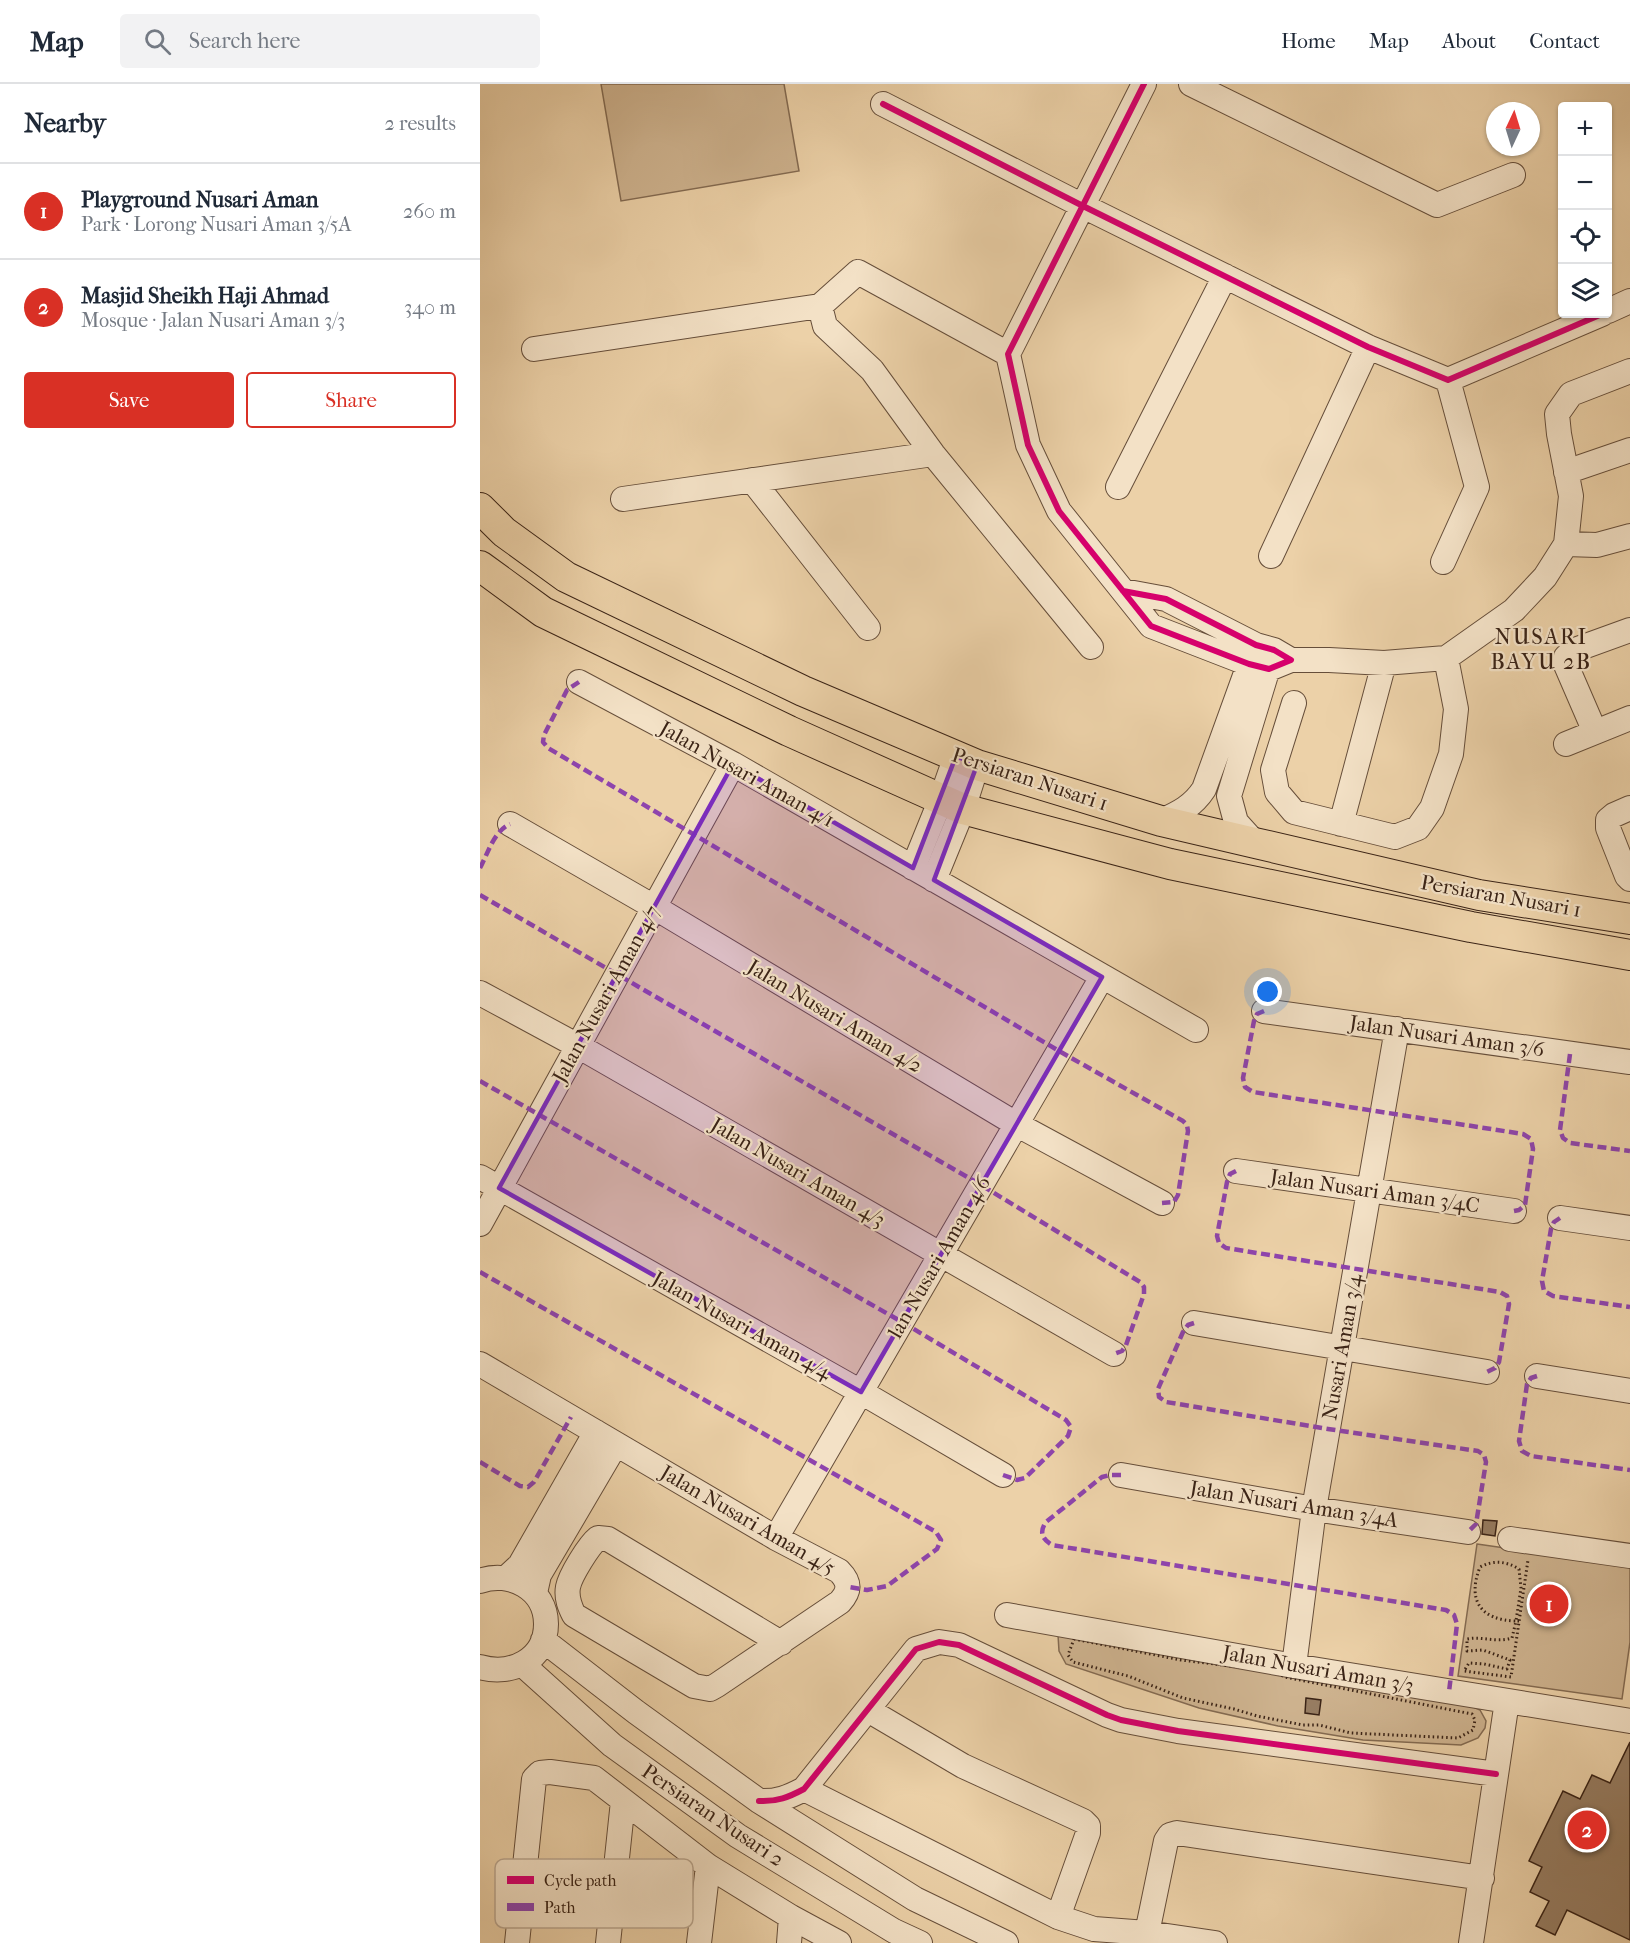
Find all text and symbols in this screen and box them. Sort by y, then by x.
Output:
search box [120,14,540,68]
text: Map [30,25,84,58]
icon: search [141,25,174,58]
text: Search here [189,28,300,54]
text: Home [1281,29,1336,53]
text: Map [1369,29,1409,53]
text: About [1442,29,1496,53]
text: Contact [1529,29,1600,53]
north arrow [1486,102,1540,156]
map controls [1558,102,1612,318]
button: + [1558,102,1612,156]
text: Nearby [24,108,106,139]
text: 2 results [385,112,456,135]
button: − [1558,156,1612,210]
text: Playground Nusari Aman [81,187,319,213]
text: 1 [40,200,47,223]
text: 260 m [403,200,456,223]
button: locate [1558,210,1612,264]
text: Park · Lorong Nusari Aman 3/5A [81,213,351,236]
button: layers [1558,264,1612,318]
text: Masjid Sheikh Haji Ahmad [81,283,329,309]
text: 2 [38,296,49,319]
text: 340 m [404,296,456,319]
text: Mosque · Jalan Nusari Aman 3/3 [81,309,345,332]
button: Save [24,372,234,428]
button: Share [246,372,456,428]
district label: NUSARI BAYU 2B [1490,624,1592,675]
street label: Jalan Nusari Aman 4/1 [654,715,839,832]
street label: Persiaran Nusari 1 [949,742,1111,816]
street label: Persiaran Nusari 1 [1419,870,1583,922]
street label: Jalan Nusari Aman 4/7 [546,901,665,1089]
street label: Jalan Nusari Aman 4/2 [742,953,927,1078]
your location [1253,977,1282,1006]
street label: Jalan Nusari Aman 3/6 [1346,1010,1547,1062]
street label: Jalan Nusari Aman 4/3 [705,1111,890,1232]
street label: Jalan Nusari Aman 3/4C [1267,1164,1481,1218]
street label: lan Nusari Aman 4/6 [882,1171,995,1343]
street label: Jalan Nusari Aman 4/4 [647,1265,836,1384]
street label: Nusari Aman 3/4 [1317,1272,1367,1422]
street label: Jalan Nusari Aman 4/5 [655,1459,840,1580]
street label: Jalan Nusari Aman 3/4A [1186,1475,1400,1532]
pin: 1 [1530,1582,1568,1627]
street label: Jalan Nusari Aman 3/3 [1219,1640,1415,1698]
street label: Persiaran Nusari 2 [638,1759,789,1871]
pin: 2 [1568,1808,1606,1852]
legend [495,1859,693,1928]
text: Cycle path [544,1871,616,1890]
text: Path [544,1898,576,1917]

